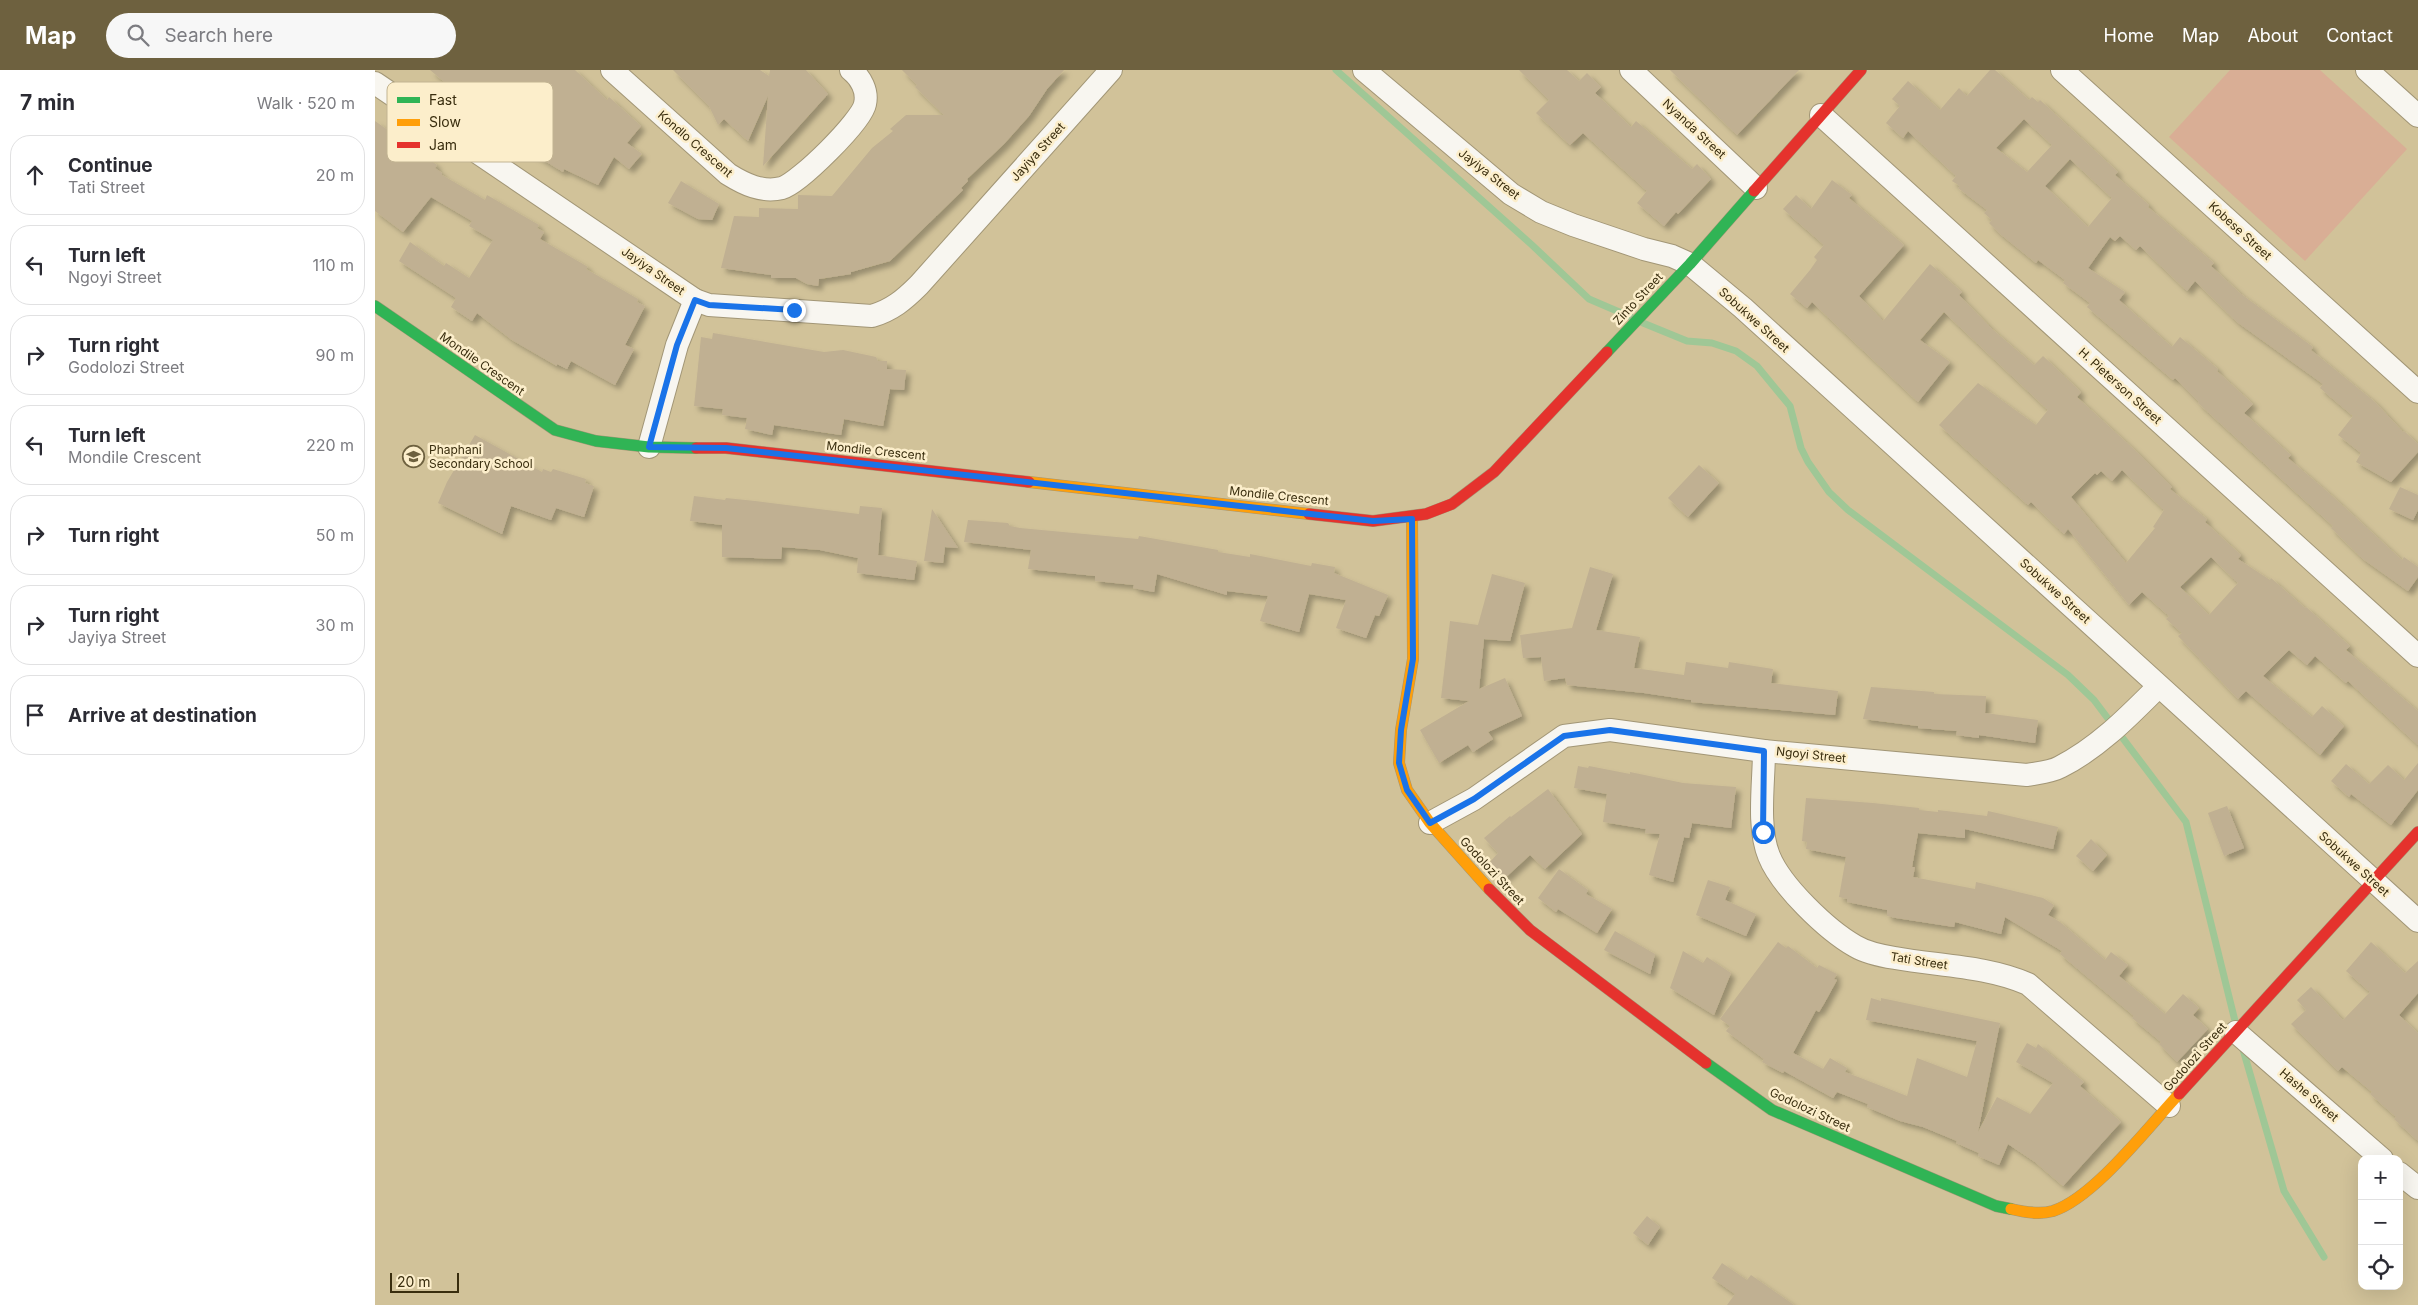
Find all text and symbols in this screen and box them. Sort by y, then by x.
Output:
search box [106,13,456,58]
text: Map [25,21,76,50]
icon: search [124,21,152,49]
text: Search here [164,24,273,47]
text: Home [2104,25,2154,46]
text: Map [2182,25,2219,46]
text: About [2247,25,2298,46]
text: Contact [2326,25,2393,46]
legend [387,82,553,162]
text: 7 min [20,90,75,115]
text: Fast [429,91,457,108]
text: Walk · 520 m [257,93,355,113]
street label: Nyanda Street [1660,96,1729,162]
street label: Kondlo Crescent [655,107,736,180]
text: Slow [429,113,461,130]
street label: Jayiya Street [1007,119,1068,184]
text: Jam [429,136,457,153]
street label: Jayiya Street [1456,145,1523,202]
text: Continue [68,154,153,177]
icon: ahead [21,161,49,189]
text: 20 m [316,165,354,185]
text: Tati Street [68,177,145,197]
street label: Kobese Street [2206,198,2275,263]
street label: Jayiya Street [619,243,688,298]
text: Turn left [68,244,146,267]
icon: left [21,251,49,279]
text: 110 m [312,255,354,275]
text: Ngoyi Street [68,267,162,287]
street label: Zinto Street [1610,269,1666,328]
street label: Sobukwe Street [1716,284,1793,355]
route end [783,299,806,322]
street label: Mondile Crescent [437,329,528,398]
text: Turn right [68,334,159,357]
icon: right [21,341,49,369]
street label: H. Pieterson Street [2076,344,2165,427]
text: 90 m [315,345,354,365]
text: Godolozi Street [68,357,185,377]
text: Turn left [68,424,146,447]
icon: left [21,431,49,459]
text: 220 m [306,435,354,455]
street label: Mondile Crescent [826,438,927,463]
place label: Phaphani Secondary School [429,442,533,471]
school or university icon: Phaphani Secondary School [401,445,425,469]
text: Mondile Crescent [68,447,201,467]
street label: Mondile Crescent [1229,483,1330,508]
icon: right [21,521,49,549]
text: Turn right [68,524,159,547]
text: 50 m [316,525,354,545]
street label: Sobukwe Street [2017,555,2094,626]
text: Turn right [68,604,159,627]
icon: right [21,611,49,639]
text: 30 m [316,615,354,635]
text: Jayiya Street [68,627,166,647]
icon: arrive [21,701,49,729]
text: Arrive at destination [68,704,257,727]
street label: Ngoyi Street [1775,743,1847,766]
route start [1752,821,1775,844]
street label: Sobukwe Street [2316,828,2393,899]
street label: Godolozi Street [1457,834,1528,908]
street label: Tati Street [1889,949,1949,972]
street label: Godolozi Street [2160,1019,2229,1094]
street label: Hashe Street [2277,1065,2342,1124]
street label: Godolozi Street [1767,1084,1853,1135]
map controls [2358,1155,2403,1290]
button: + [2358,1155,2403,1200]
button: − [2358,1200,2403,1245]
button: locate [2358,1245,2403,1290]
scale bar [390,1270,459,1293]
text: 20 m [397,1273,431,1290]

